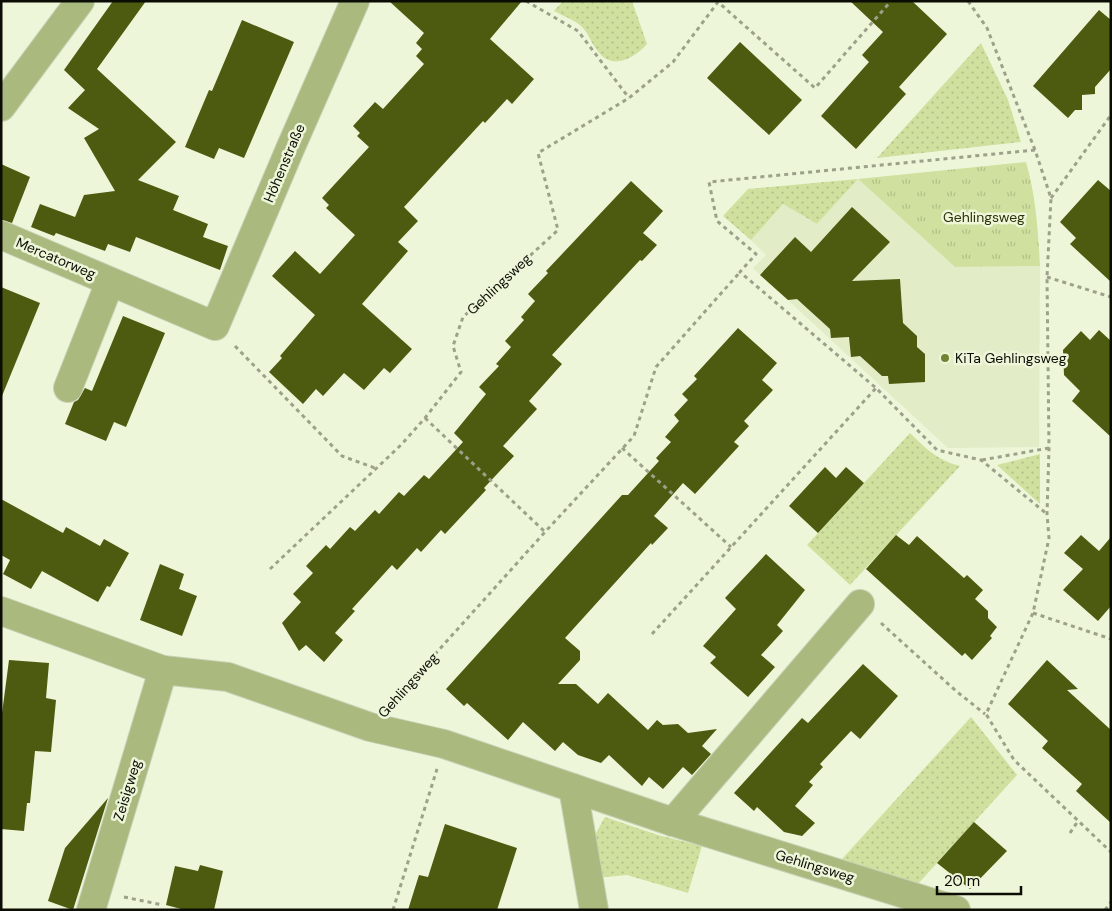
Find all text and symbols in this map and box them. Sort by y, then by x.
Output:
street label: Höhenstraße [259,121,309,205]
park label: Gehlingsweg [943,208,1025,226]
street label: Mercatorweg [13,233,99,283]
street label: Gehlingsweg [463,249,535,318]
place label: KiTa Gehlingsweg [955,349,1067,367]
marker: KiTa Gehlingsweg [939,352,951,364]
street label: Gehlingsweg [374,648,442,721]
street label: Zeisigweg [109,757,145,823]
street label: Gehlingsweg [773,845,857,887]
scale bar [937,864,1021,896]
text: 20 m [944,871,980,891]

